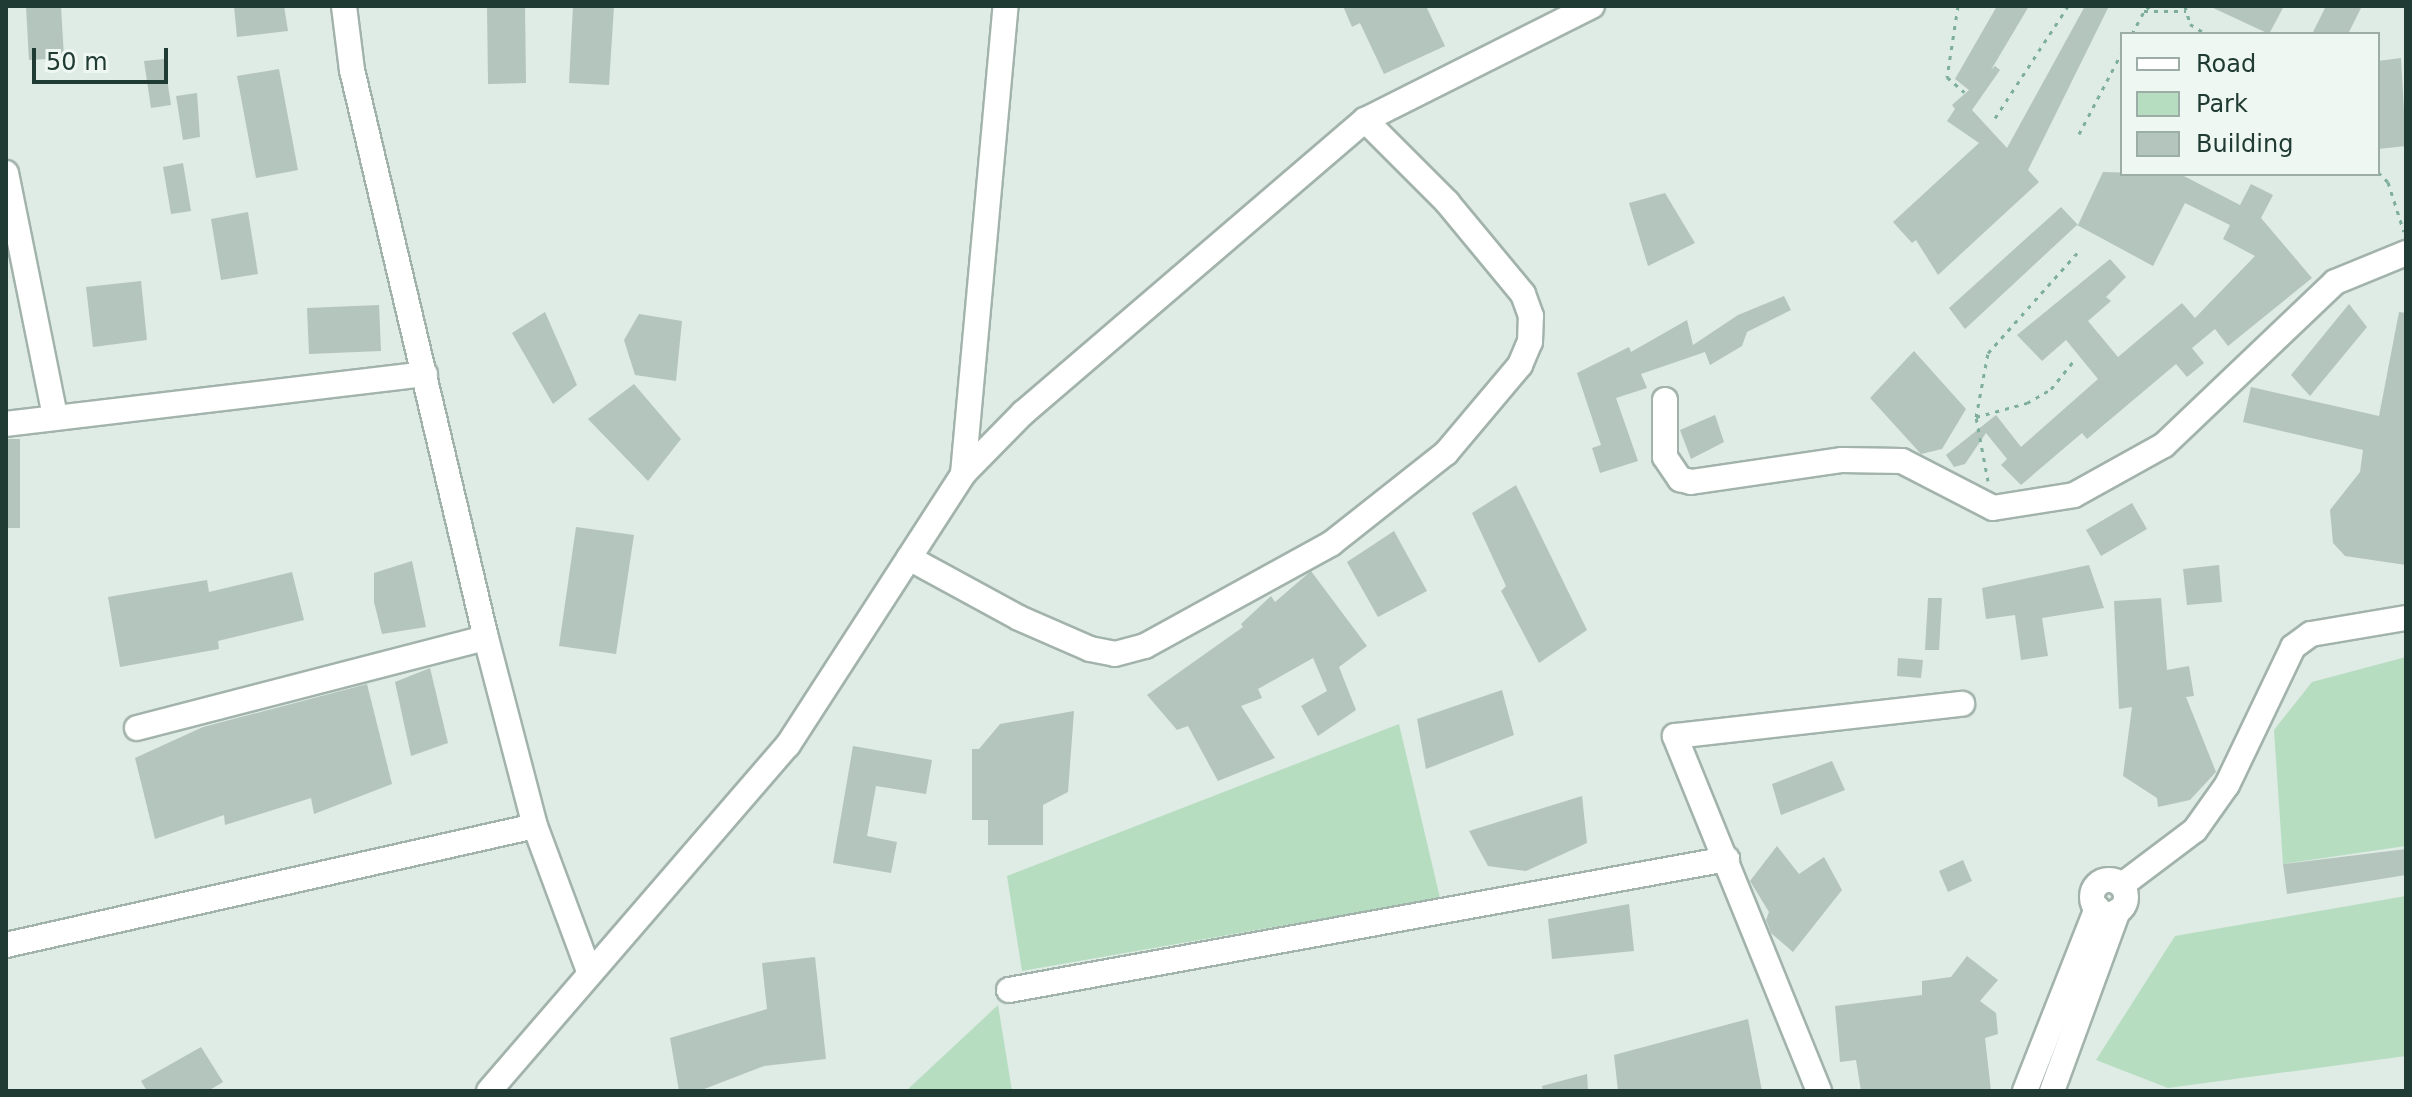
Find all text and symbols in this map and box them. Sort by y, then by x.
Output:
scale bar [36,32,172,82]
legend [2120,32,2380,176]
text: 50 m [46,48,108,76]
text: Road [2196,50,2256,78]
text: Park [2196,90,2248,118]
text: Building [2196,130,2293,158]

